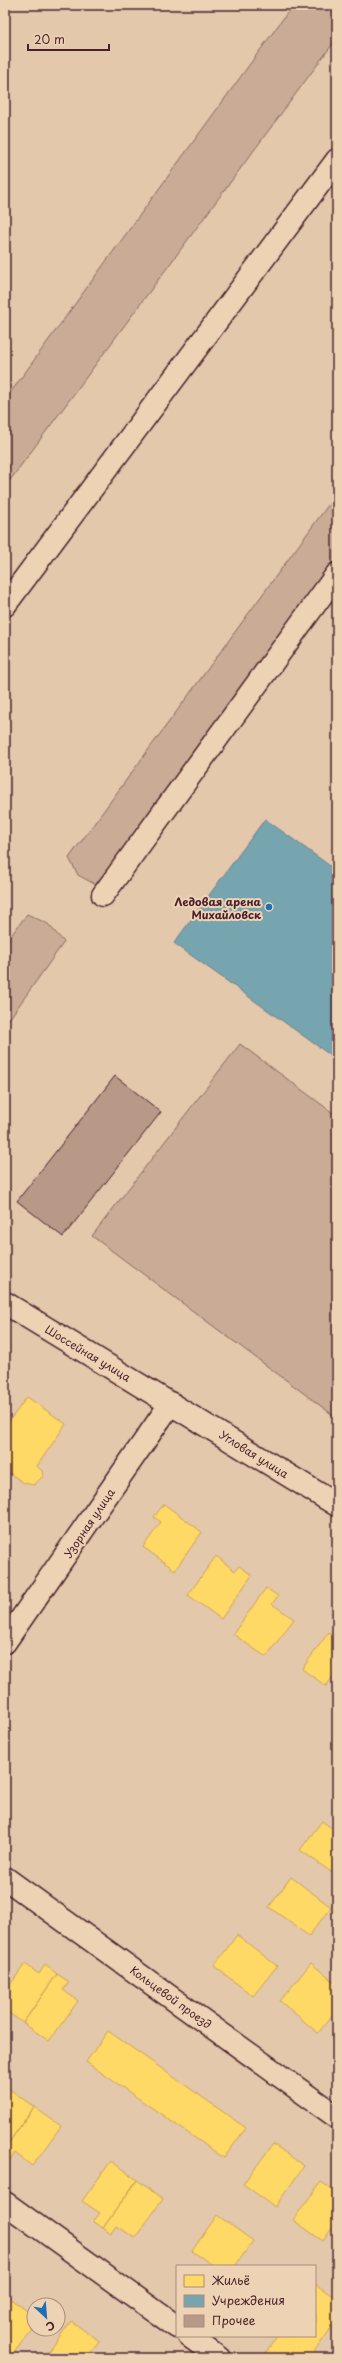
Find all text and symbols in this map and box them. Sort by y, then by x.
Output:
scale bar [28,26,109,52]
text: 20 m [34,30,65,48]
place label: Ледовая арена Михайловск [175,893,262,923]
marker: Ледовая арена Михайловск [264,902,274,912]
street label: Шоссейная улица [42,1321,134,1385]
street label: Угловая улица [216,1426,292,1482]
street label: Узорная улица [59,1485,119,1561]
street label: Кольцевой проезд [127,1962,215,2032]
legend [176,2265,316,2337]
text: Жильё [211,2271,250,2289]
text: Учреждения [212,2291,285,2309]
north arrow [26,2297,66,2337]
text: Прочее [212,2311,256,2329]
text: С [43,2317,58,2336]

